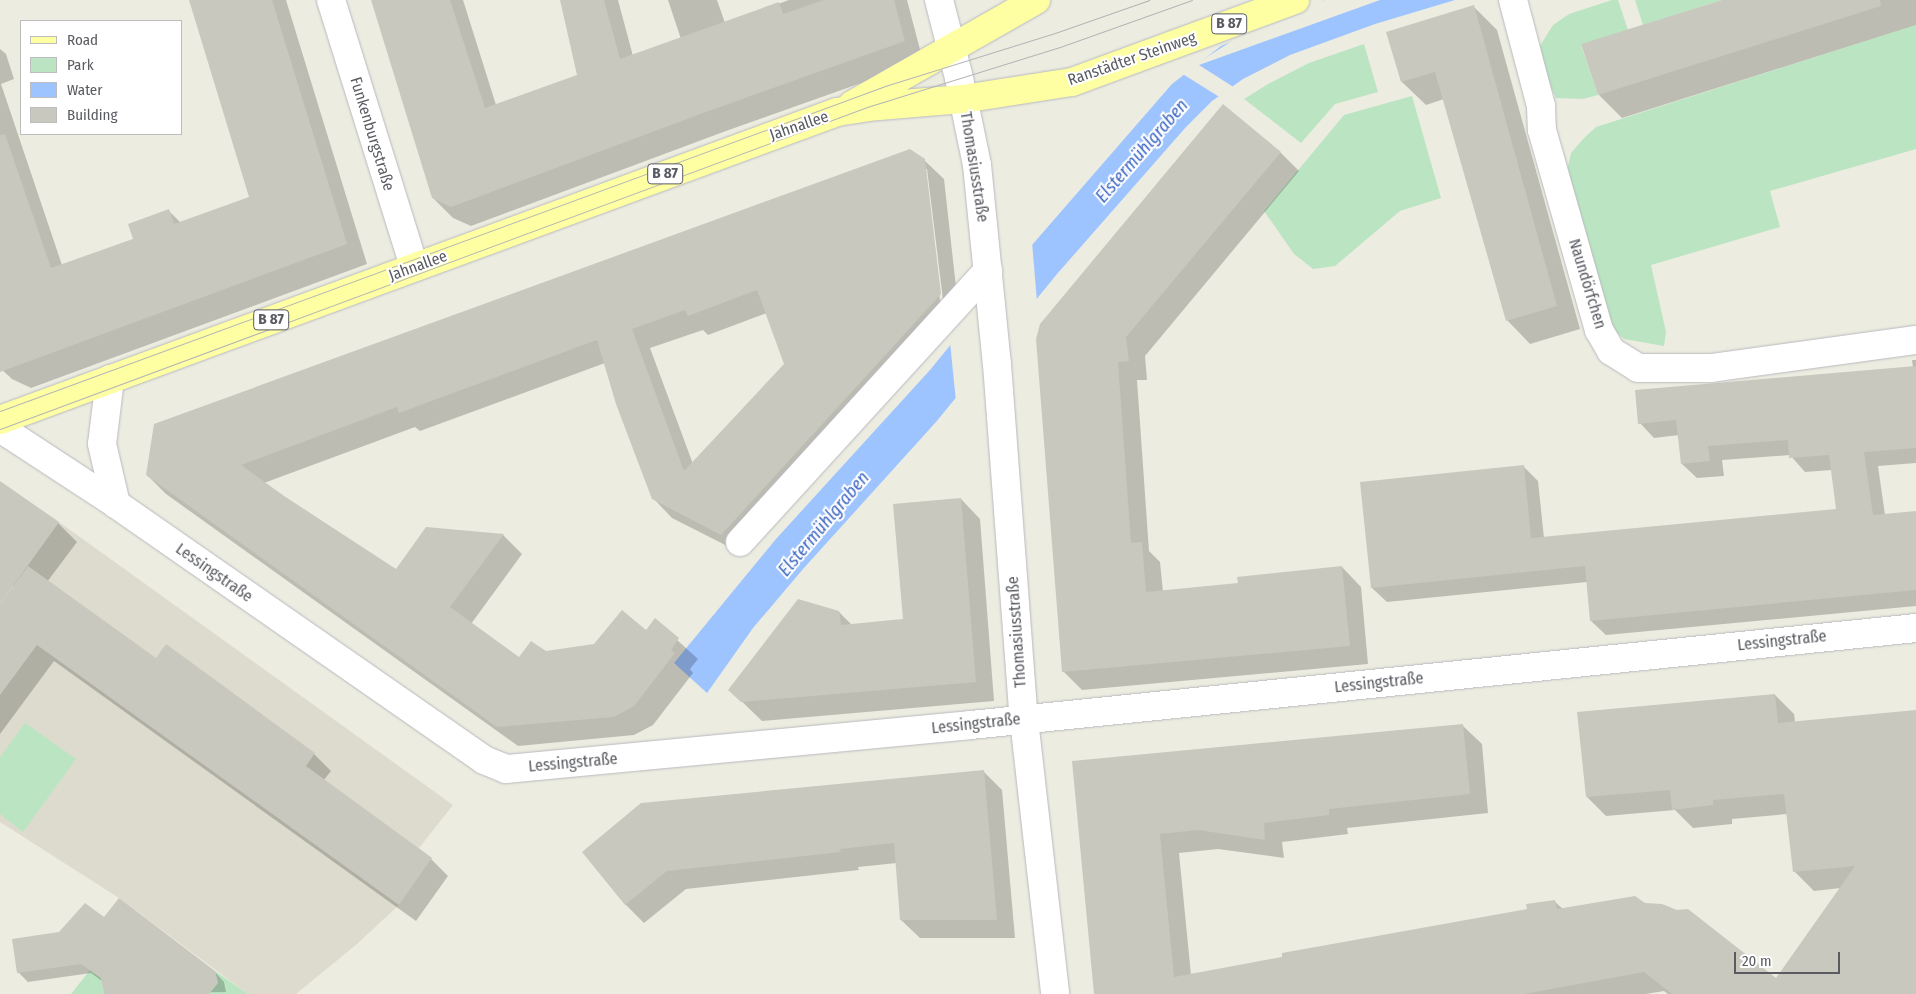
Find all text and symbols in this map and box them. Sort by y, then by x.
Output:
road number: B 87 [1210,12,1248,36]
legend [20,20,182,135]
street label: Ranstädter Steinweg [1065,28,1199,90]
text: Road [67,31,98,49]
text: Park [67,56,94,74]
street label: Funkenburgstraße [346,75,398,193]
text: Water [67,81,102,99]
water label: Elstermühlgraben [1091,95,1193,207]
text: Building [67,106,118,124]
street label: Jahnallee [767,107,831,145]
street label: Thomasiusstraße [956,110,992,224]
road number: B 87 [646,162,684,186]
street label: Naundörfchen [1564,237,1610,331]
street label: Jahnallee [386,247,450,285]
road number: B 87 [252,308,290,332]
water label: Elstermühlgraben [774,467,874,581]
street label: Lessingstraße [172,539,256,607]
street label: Thomasiusstraße [1004,576,1030,688]
street label: Lessingstraße [1737,627,1827,655]
street label: Lessingstraße [1334,669,1424,697]
street label: Lessingstraße [931,710,1021,738]
street label: Lessingstraße [528,750,618,776]
scale bar [1736,942,1842,974]
text: 20 m [1742,952,1772,970]

